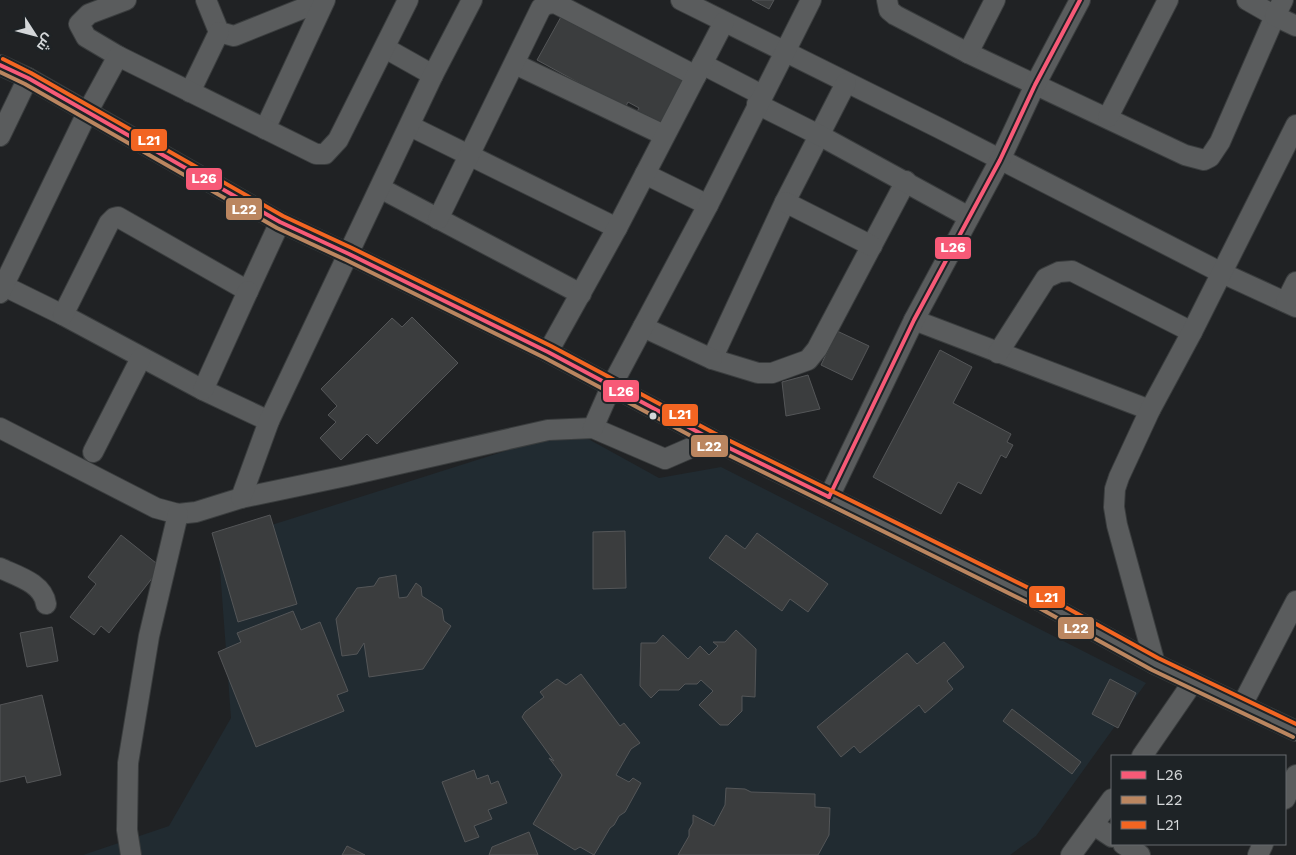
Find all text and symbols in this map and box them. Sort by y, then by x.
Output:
north arrow [10,10,60,60]
text: ش [33,30,57,55]
line badge: L21 [130,128,168,152]
text: L21 [138,132,160,148]
line badge: L26 [185,167,223,191]
text: L26 [191,170,217,186]
line badge: L22 [225,197,263,221]
text: L22 [231,201,257,217]
line badge: L26 [934,236,972,260]
text: L26 [940,239,966,255]
line badge: L26 [602,379,640,403]
text: L26 [608,383,634,399]
line badge: L21 [661,403,699,427]
text: L21 [669,406,691,422]
unlabelled marker [648,411,658,421]
line badge: L22 [690,434,729,458]
text: L22 [696,438,722,454]
line badge: L21 [1028,585,1066,609]
text: L21 [1036,589,1058,605]
line badge: L22 [1057,616,1095,640]
text: L22 [1063,620,1089,636]
legend [1111,755,1286,845]
text: L26 [1156,766,1183,784]
text: L22 [1156,791,1182,809]
text: L21 [1156,816,1180,834]

